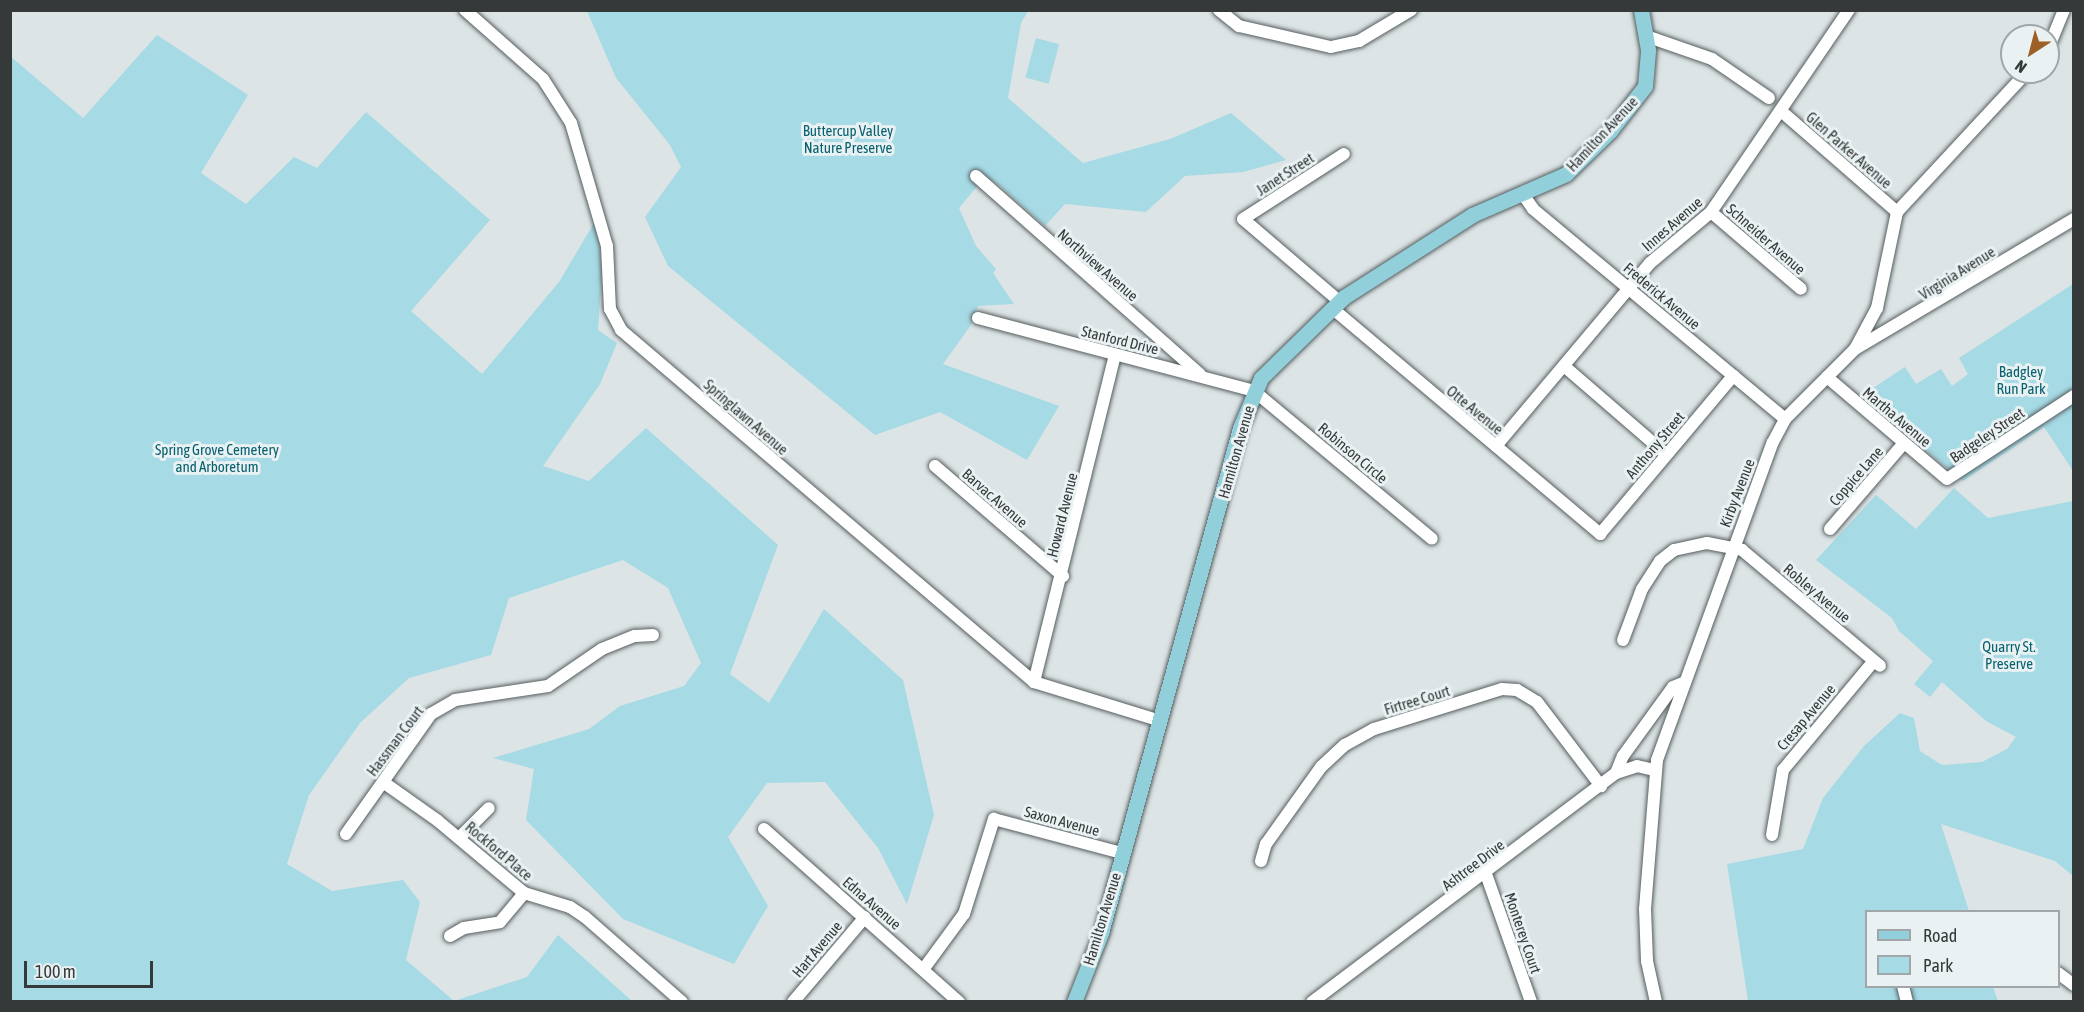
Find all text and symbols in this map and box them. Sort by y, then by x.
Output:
north arrow [2000,24,2060,84]
text: N [2011,57,2030,77]
street label: Hamilton Avenue [1563,93,1641,175]
street label: Glen Parker Avenue [1803,108,1895,192]
park label: Buttercup Valley Nature Preserve [803,121,893,156]
street label: Janet Street [1253,149,1317,199]
street label: Innes Avenue [1638,193,1706,255]
street label: Schneider Avenue [1723,200,1809,278]
street label: Northview Avenue [1054,225,1142,305]
street label: Virginia Avenue [1916,243,1998,303]
street label: Frederick Avenue [1620,259,1704,333]
street label: Stanford Drive [1080,322,1160,358]
park label: Badgley Run Park [1996,362,2046,397]
street label: Springlawn Avenue [700,376,792,458]
street label: Otte Avenue [1443,382,1507,438]
street label: Martha Avenue [1859,383,1935,451]
street label: Hamilton Avenue [1214,403,1258,501]
street label: Badgeley Street [1946,404,2028,466]
street label: Anthony Street [1622,408,1688,482]
street label: Robinson Circle [1315,419,1391,487]
park label: Spring Grove Cemetery and Arboretum [155,440,279,475]
street label: Coppice Lane [1825,443,1887,509]
street label: Kirby Avenue [1716,456,1758,530]
street label: Barvac Avenue [959,465,1031,531]
street label: Howard Avenue [1043,471,1081,559]
street label: Robley Avenue [1780,560,1854,626]
park label: Quarry St. Preserve [1982,637,2036,672]
street label: Cresap Avenue [1773,680,1839,754]
street label: Firtree Court [1382,681,1452,719]
street label: Hassman Court [363,702,427,780]
street label: Saxon Avenue [1022,802,1102,840]
street label: Rockford Place [462,818,536,884]
street label: Ashtree Drive [1438,836,1508,894]
street label: Hamilton Avenue [1079,870,1125,968]
street label: Edna Avenue [839,873,905,933]
street label: Monterey Court [1501,890,1545,976]
legend [1865,910,2060,988]
street label: Hart Avenue [788,917,846,981]
text: Road [1923,925,1957,946]
scale bar [27,949,156,987]
text: Park [1923,955,1953,976]
text: 100 m [35,961,76,982]

